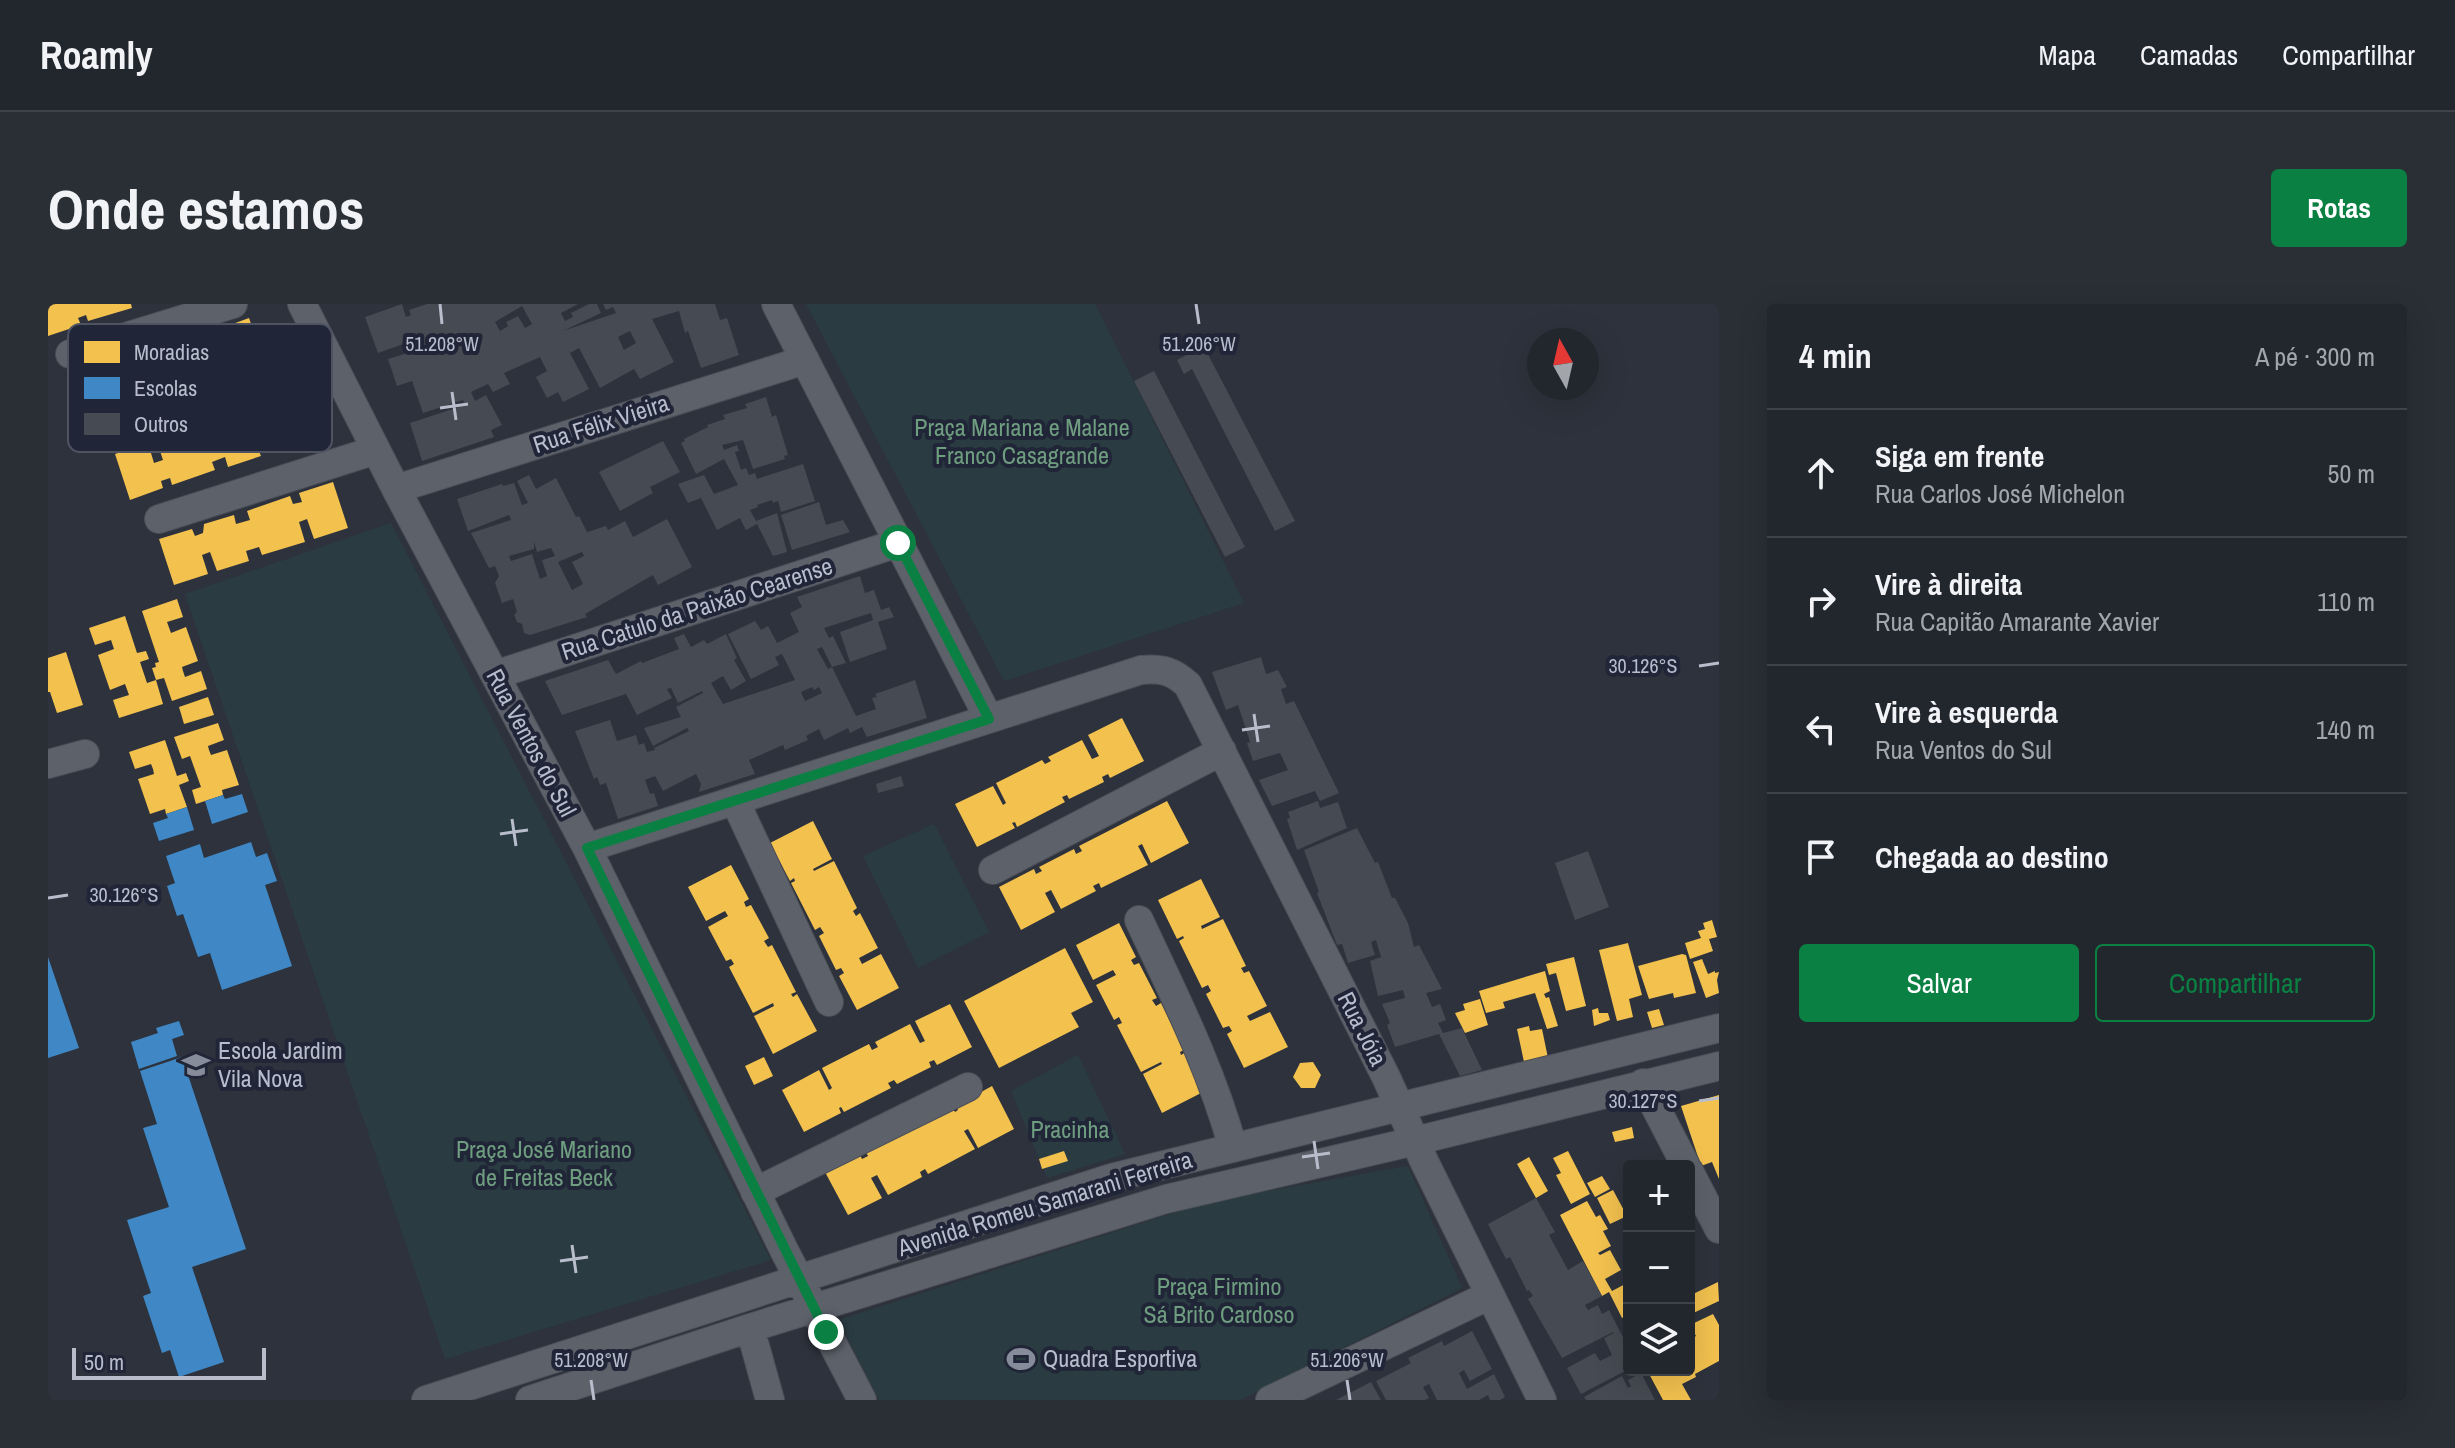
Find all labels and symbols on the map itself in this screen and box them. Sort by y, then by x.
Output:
legend [68,324,332,452]
north arrow [1527,328,1599,400]
text: 51.208°W [405,330,479,357]
text: 51.206°W [1162,330,1236,357]
text: Moradias [134,337,209,367]
text: Escolas [134,373,197,403]
street label: Rua Félix Vieira [529,386,673,460]
text: Outros [134,409,188,439]
park label: Praça Mariana e Malane Franco Casagrande [914,411,1130,471]
route start [880,525,916,561]
street label: Rua Catulo da Paixão Cearense [557,549,836,667]
text: 30.126°S [1608,652,1678,679]
street label: Rua Ventos do Sul [479,663,584,822]
text: 30.126°S [89,881,159,908]
street label: Rua Jóia [1331,986,1395,1071]
place label: Escola Jardim Vila Nova [218,1034,343,1094]
school or university icon: Escola Jardim Vila Nova [181,1050,211,1080]
text: 30.127°S [1608,1087,1678,1114]
park label: Pracinha [1031,1113,1109,1145]
park label: Praça José Mariano de Freitas Beck [456,1133,632,1193]
street label: Avenida Romeu Samarani Ferreira [893,1143,1196,1263]
park label: Praça Firmino Sá Brito Cardoso [1144,1270,1294,1330]
route end [808,1314,844,1350]
place label: Quadra Esportiva [1043,1342,1197,1374]
scale bar [72,1344,266,1380]
sports icon: Quadra Esportiva [1006,1344,1036,1374]
text: 51.208°W [554,1346,628,1373]
text: 51.206°W [1310,1346,1384,1373]

